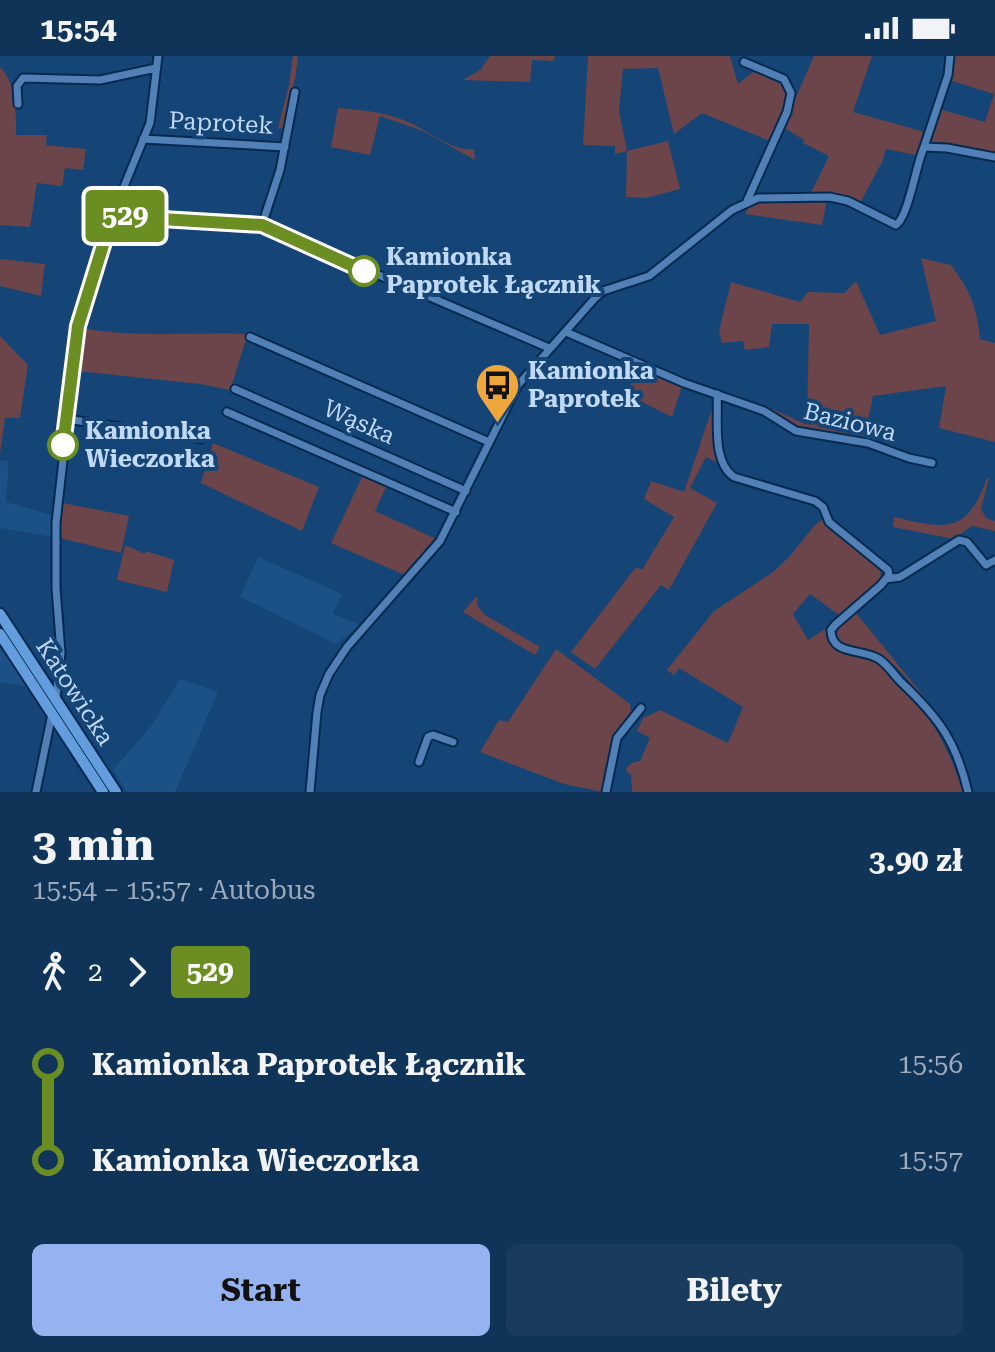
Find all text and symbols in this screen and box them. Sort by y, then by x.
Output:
text: 15:54 [40,11,117,46]
street label: Paprotek [168,106,274,140]
line badge: 529 [79,190,171,242]
text: 529 [101,199,149,232]
place label: Kamionka Paprotek Łącznik [386,243,602,299]
marker: Kamionka Paprotek Łącznik [349,256,379,286]
place label: Kamionka Paprotek [528,357,654,413]
bus stop icon: Kamionka Paprotek [473,361,521,424]
street label: Wąska [319,394,399,450]
street label: Baziowa [801,397,899,447]
place label: Kamionka Wieczorka [85,417,215,473]
marker: Kamionka Wieczorka [48,430,78,460]
street label: Katowicka [30,634,120,750]
text: 3 min [32,819,154,871]
text: 3.90 zł [869,843,963,878]
text: 15:54 – 15:57 · Autobus [32,875,315,905]
icon: walk [32,950,76,994]
icon: forward [115,950,159,994]
text: 529 [187,955,234,988]
text: 2 [88,957,103,987]
text: Kamionka Paprotek Łącznik [92,1047,526,1082]
text: 15:56 [898,1049,963,1079]
text: Kamionka Wieczorka [92,1143,419,1178]
text: 15:57 [898,1145,963,1175]
button: Start [32,1244,490,1336]
button: Bilety [506,1244,963,1336]

